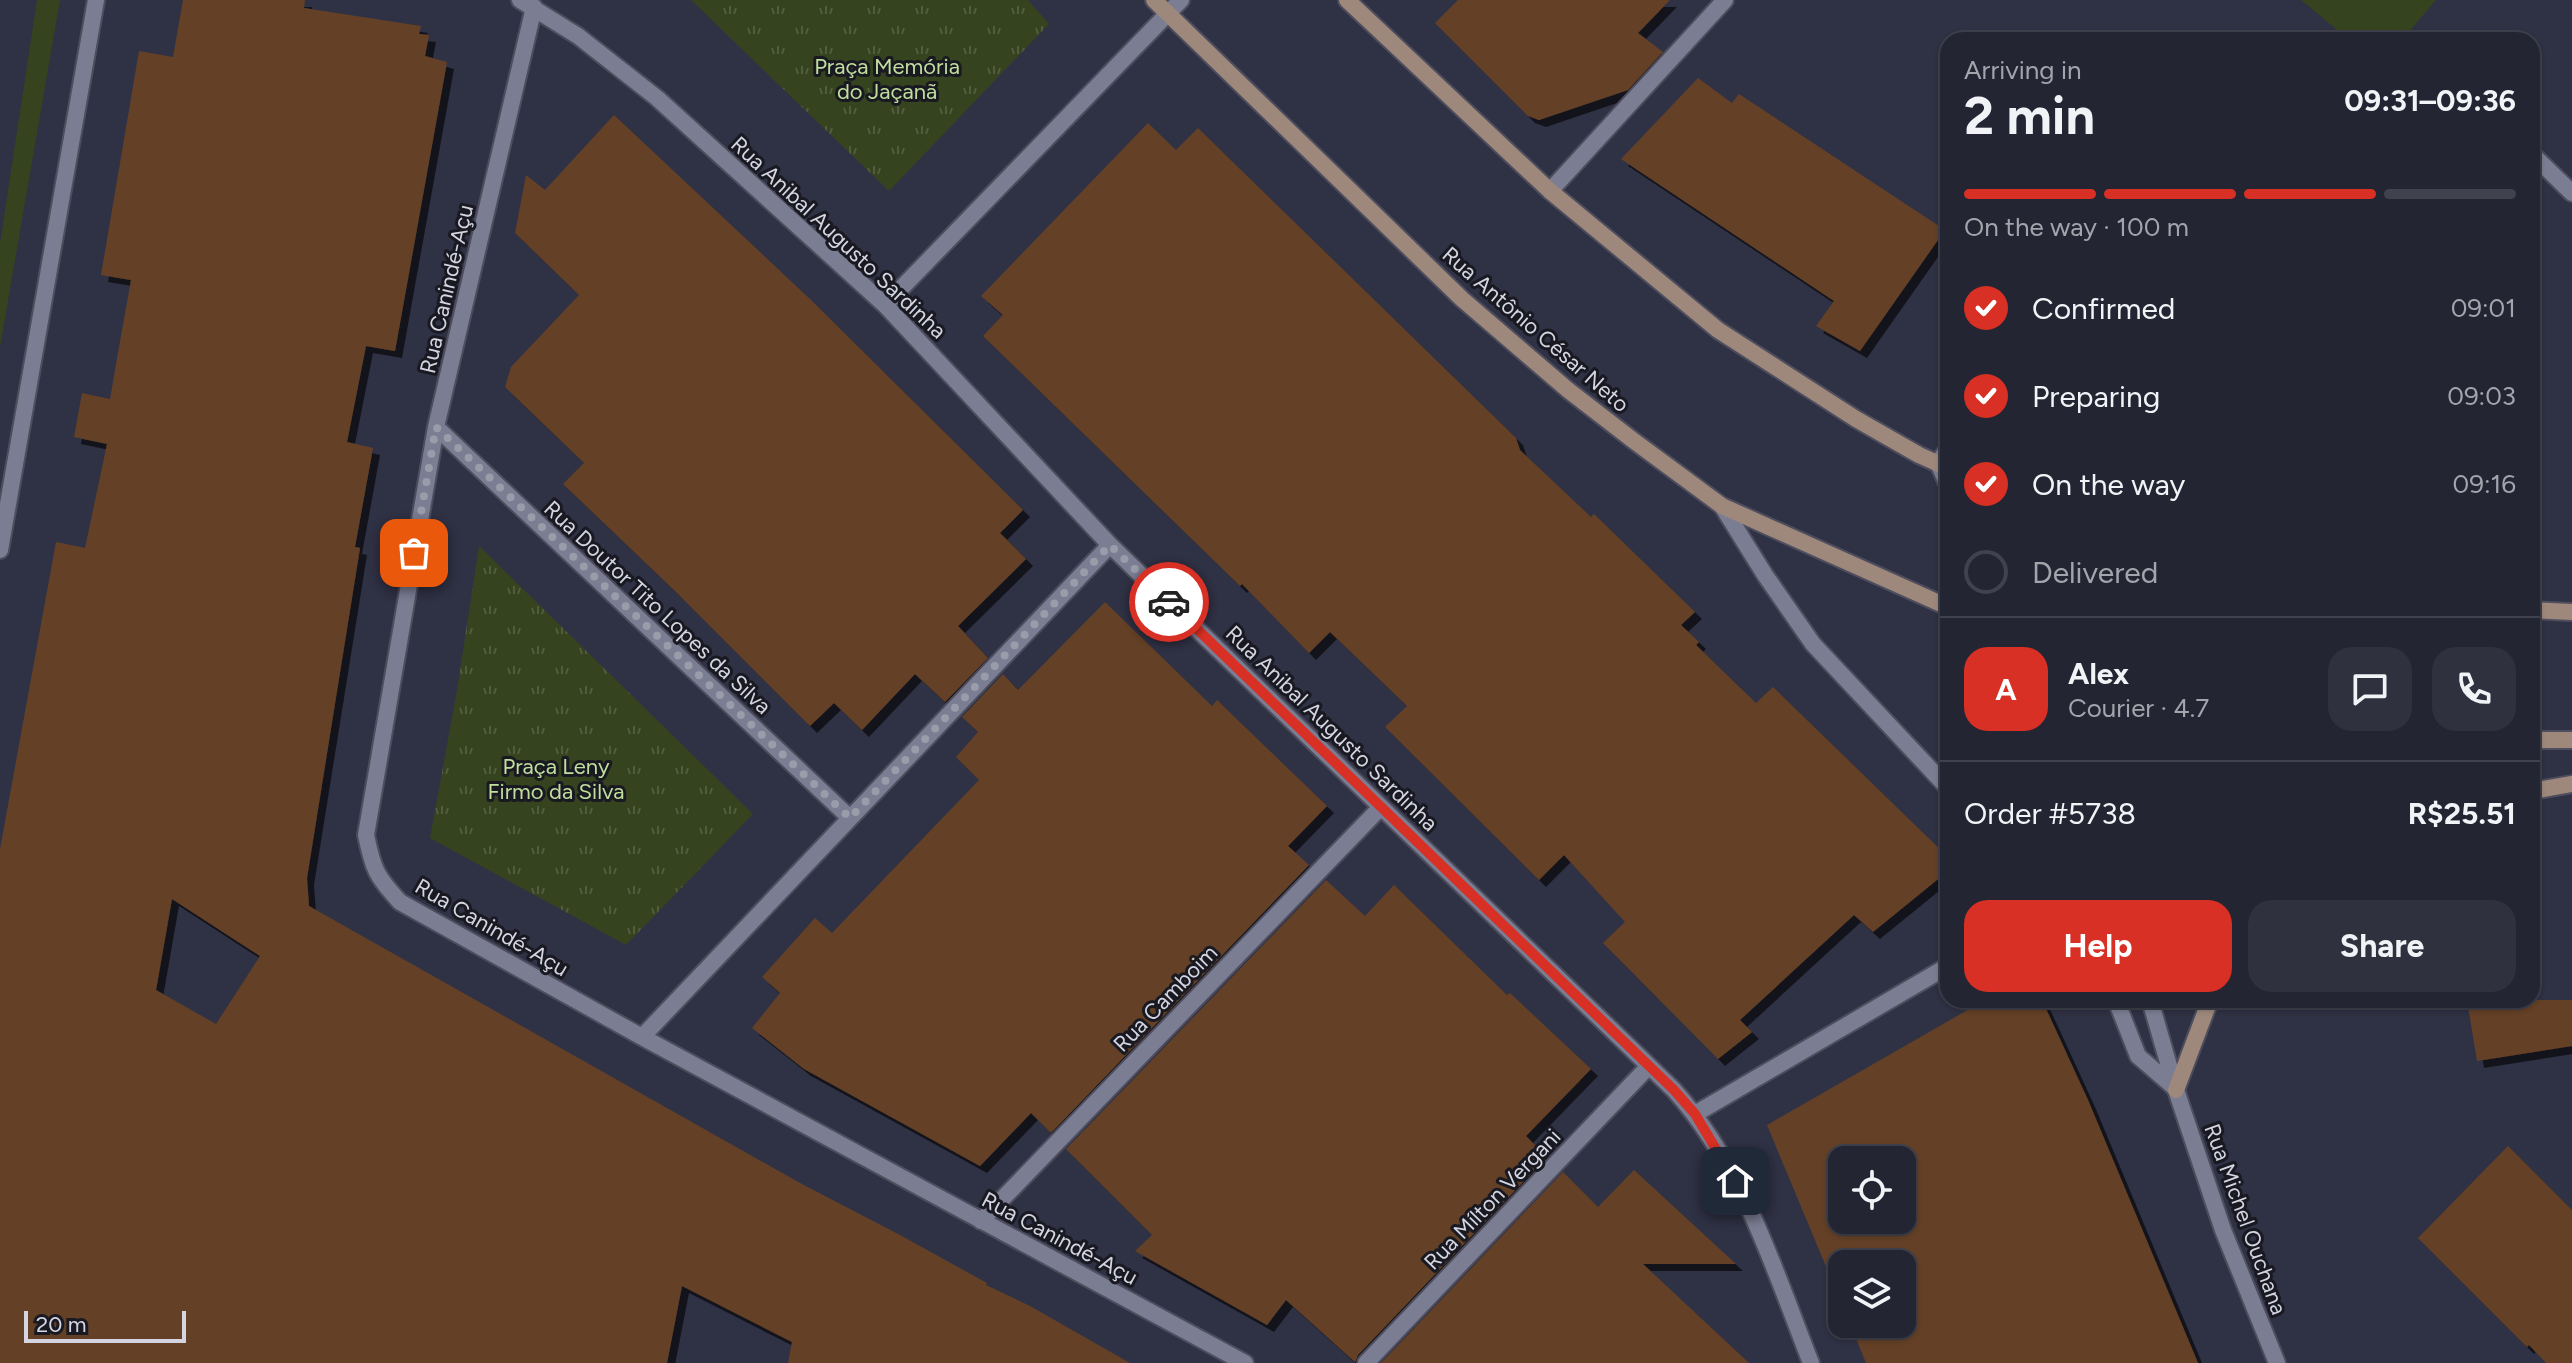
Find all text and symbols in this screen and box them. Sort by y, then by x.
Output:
park label: Praça Memória do Jaçanã [814,53,960,105]
text: Arriving in [1964,54,2082,86]
text: 09:31–09:36 [2344,82,2516,119]
text: 2 min [1964,85,2095,147]
street label: Rua Anibal Augusto Sardinha [725,131,952,344]
street label: Rua Canindé-Açu [414,202,479,376]
text: On the way · 100 m [1964,211,2189,243]
street label: Rua Antônio César Neto [1437,241,1635,418]
icon: check [1964,286,2008,330]
text: Confirmed [2032,290,2175,327]
text: 09:01 [2451,292,2516,324]
icon: check [1964,374,2008,418]
text: Preparing [2032,378,2160,415]
text: 09:03 [2447,380,2516,412]
icon: check [1964,462,2008,506]
text: On the way [2032,466,2185,503]
text: 09:16 [2453,468,2516,500]
street label: Rua Doutor Tito Lopes da Silva [538,495,777,720]
pin [380,519,448,587]
icon: bag [392,531,436,575]
text: Delivered [2032,554,2158,591]
courier [1129,562,1209,642]
icon: car [1147,580,1191,624]
street label: Rua Anibal Augusto Sardinha [1220,620,1443,837]
button: chat [2328,647,2412,731]
button: phone [2432,647,2516,731]
text: Alex [2068,655,2129,692]
text: A [1995,671,2017,708]
text: Courier · 4.7 [2068,692,2209,724]
park label: Praça Leny Firmo da Silva [488,753,624,805]
text: Order #5738 [1964,795,2136,832]
text: R$25.51 [2408,795,2516,832]
street label: Rua Canindé-Açu [410,873,573,982]
button: Help [1964,900,2232,992]
button: Share [2248,900,2516,992]
street label: Rua Camboim [1108,939,1223,1057]
street label: Rua Michel Ouchana [2198,1120,2293,1318]
street label: Rua Mílton Vergani [1418,1123,1566,1275]
map controls [1828,1146,1916,1338]
button: locate [1828,1146,1916,1234]
pin [1701,1147,1769,1215]
icon: home [1713,1159,1757,1203]
street label: Rua Canindé-Açu [977,1186,1142,1291]
button: layers [1828,1250,1916,1338]
scale bar [24,1307,186,1343]
text: 20 m [36,1311,87,1338]

